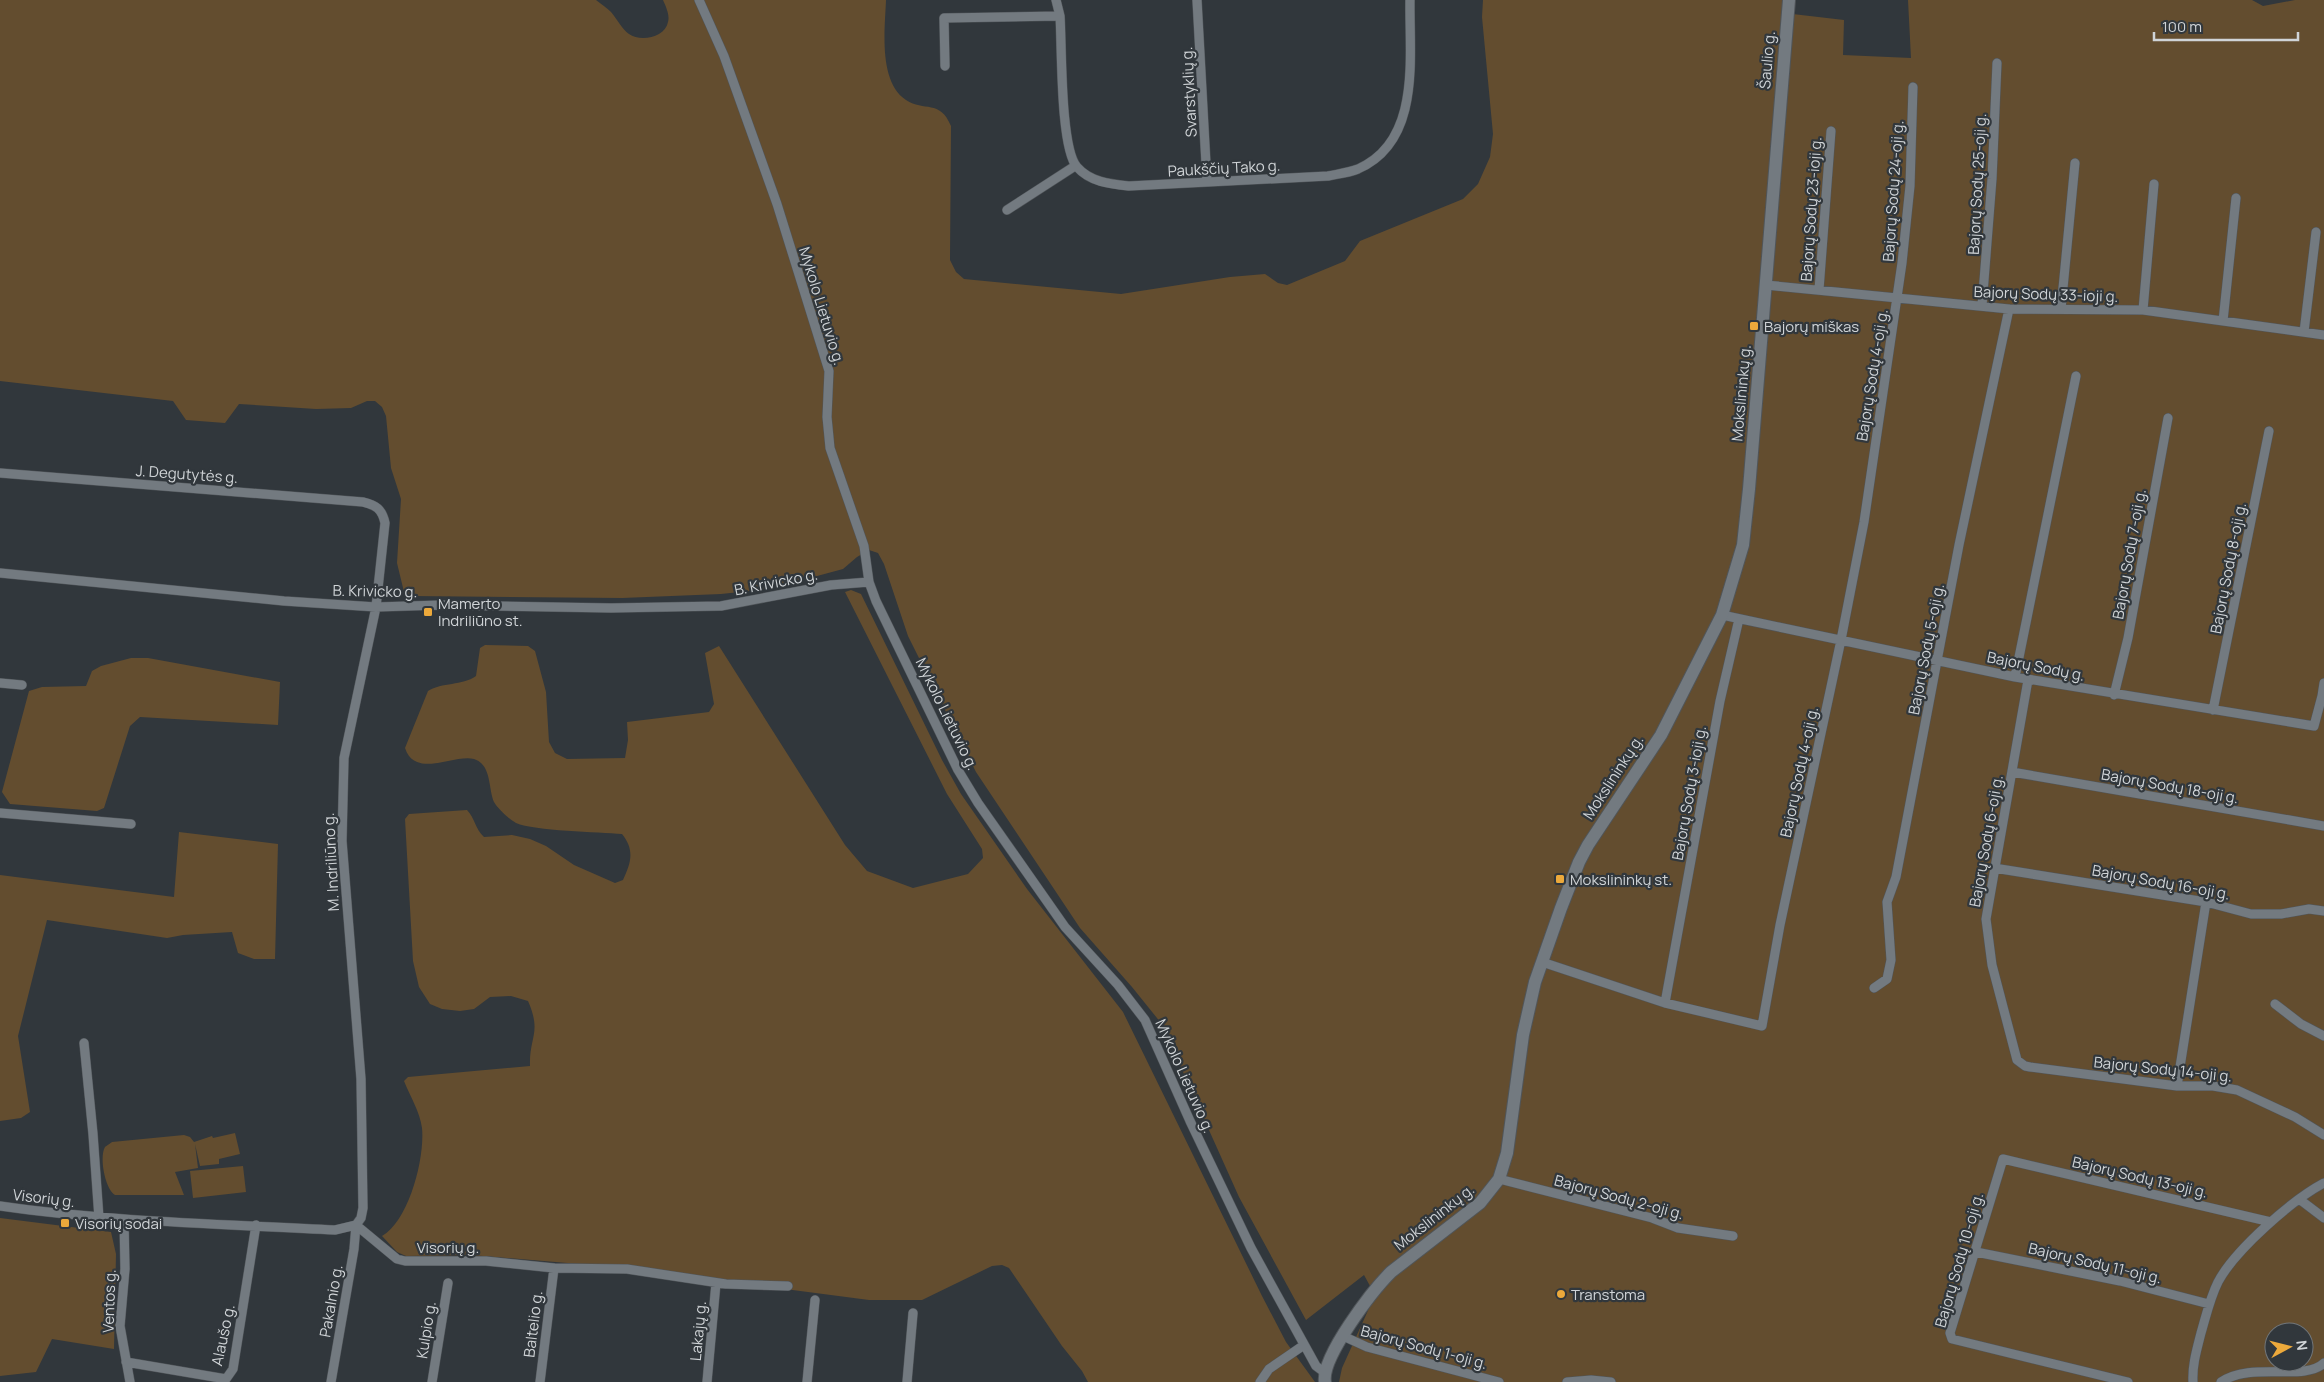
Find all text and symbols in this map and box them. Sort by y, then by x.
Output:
scale bar [2154,10,2298,42]
text: 100 m [2162,16,2202,37]
street label: Šaulio g. [1754,30,1780,90]
street label: Svarstyklių g. [1176,46,1202,138]
street label: Bajorų Sodų 25-oji g. [1963,113,1991,255]
street label: Bajorų Sodų 24-oji g. [1878,120,1908,262]
street label: Bajorų Sodų 23-ioji g. [1795,136,1827,282]
street label: Paukščių Tako g. [1167,155,1281,181]
street label: Mykolo Lietuvio g. [794,244,850,368]
street label: Bajorų Sodų 33-ioji g. [1973,281,2119,307]
street label: Bajorų Sodų 4-oji g. [1851,307,1893,443]
place label: Bajorų miškas [1764,316,1859,337]
marker: Bajorų miškas [1748,320,1760,332]
street label: Mokslininkų g. [1726,344,1756,442]
street label: J. Degutytės g. [135,460,239,488]
street label: Bajorų Sodų 7-oji g. [2107,487,2151,621]
street label: Bajorų Sodų 8-oji g. [2205,501,2251,635]
street label: B. Krivicko g. [732,564,820,600]
street label: B. Krivicko g. [333,580,417,602]
street label: Bajorų Sodų 5-oji g. [1903,582,1949,716]
place label: Mamerto Indriliūno st. [438,593,523,631]
marker: Mamerto Indriliūno st. [422,606,434,618]
street label: Bajorų Sodų g. [1985,646,2087,686]
street label: Mykolo Lietuvio g. [911,654,983,774]
street label: Bajorų Sodų 4-oji g. [1775,705,1823,839]
street label: Bajorų Sodų 3-ioji g. [1667,724,1711,862]
street label: Mokslininkų g. [1578,731,1648,823]
street label: Bajorų Sodų 18-oji g. [2100,764,2240,808]
street label: Bajorų Sodų 6-oji g. [1964,773,2008,909]
street label: M. Indriliūno g. [318,812,344,912]
street label: Bajorų Sodų 16-oji g. [2090,860,2232,904]
place label: Mokslininkų st. [1570,869,1672,890]
marker: Mokslininkų st. [1554,873,1566,885]
street label: Mykolo Lietuvio g. [1150,1016,1220,1136]
street label: Bajorų Sodų 14-oji g. [2093,1051,2233,1087]
street label: Bajorų Sodų 13-oji g. [2070,1151,2210,1203]
street label: Bajorų Sodų 2-oji g. [1552,1170,1686,1224]
street label: Mokslininkų g. [1389,1179,1479,1255]
street label: Visorių g. [12,1184,76,1212]
street label: Bajorų Sodų 10-oji g. [1930,1190,1988,1330]
place label: Visorių sodai [75,1213,162,1234]
marker: Visorių sodai [59,1217,71,1229]
street label: Visorių g. [417,1237,479,1258]
street label: Bajorų Sodų 11-oji g. [2026,1237,2164,1289]
street label: Pakalnio g. [314,1263,348,1339]
street label: Ventos g. [97,1269,121,1333]
place label: Transtoma [1571,1284,1645,1305]
marker: Transtoma [1555,1288,1567,1300]
street label: Baltelio g. [518,1289,548,1359]
street label: Kulpio g. [411,1300,441,1360]
street label: Lakajų g. [685,1300,711,1362]
street label: Alaušo g. [206,1302,240,1368]
street label: Bajorų Sodų 1-oji g. [1358,1320,1490,1374]
north arrow [2264,1322,2314,1372]
text: N [2292,1339,2312,1352]

